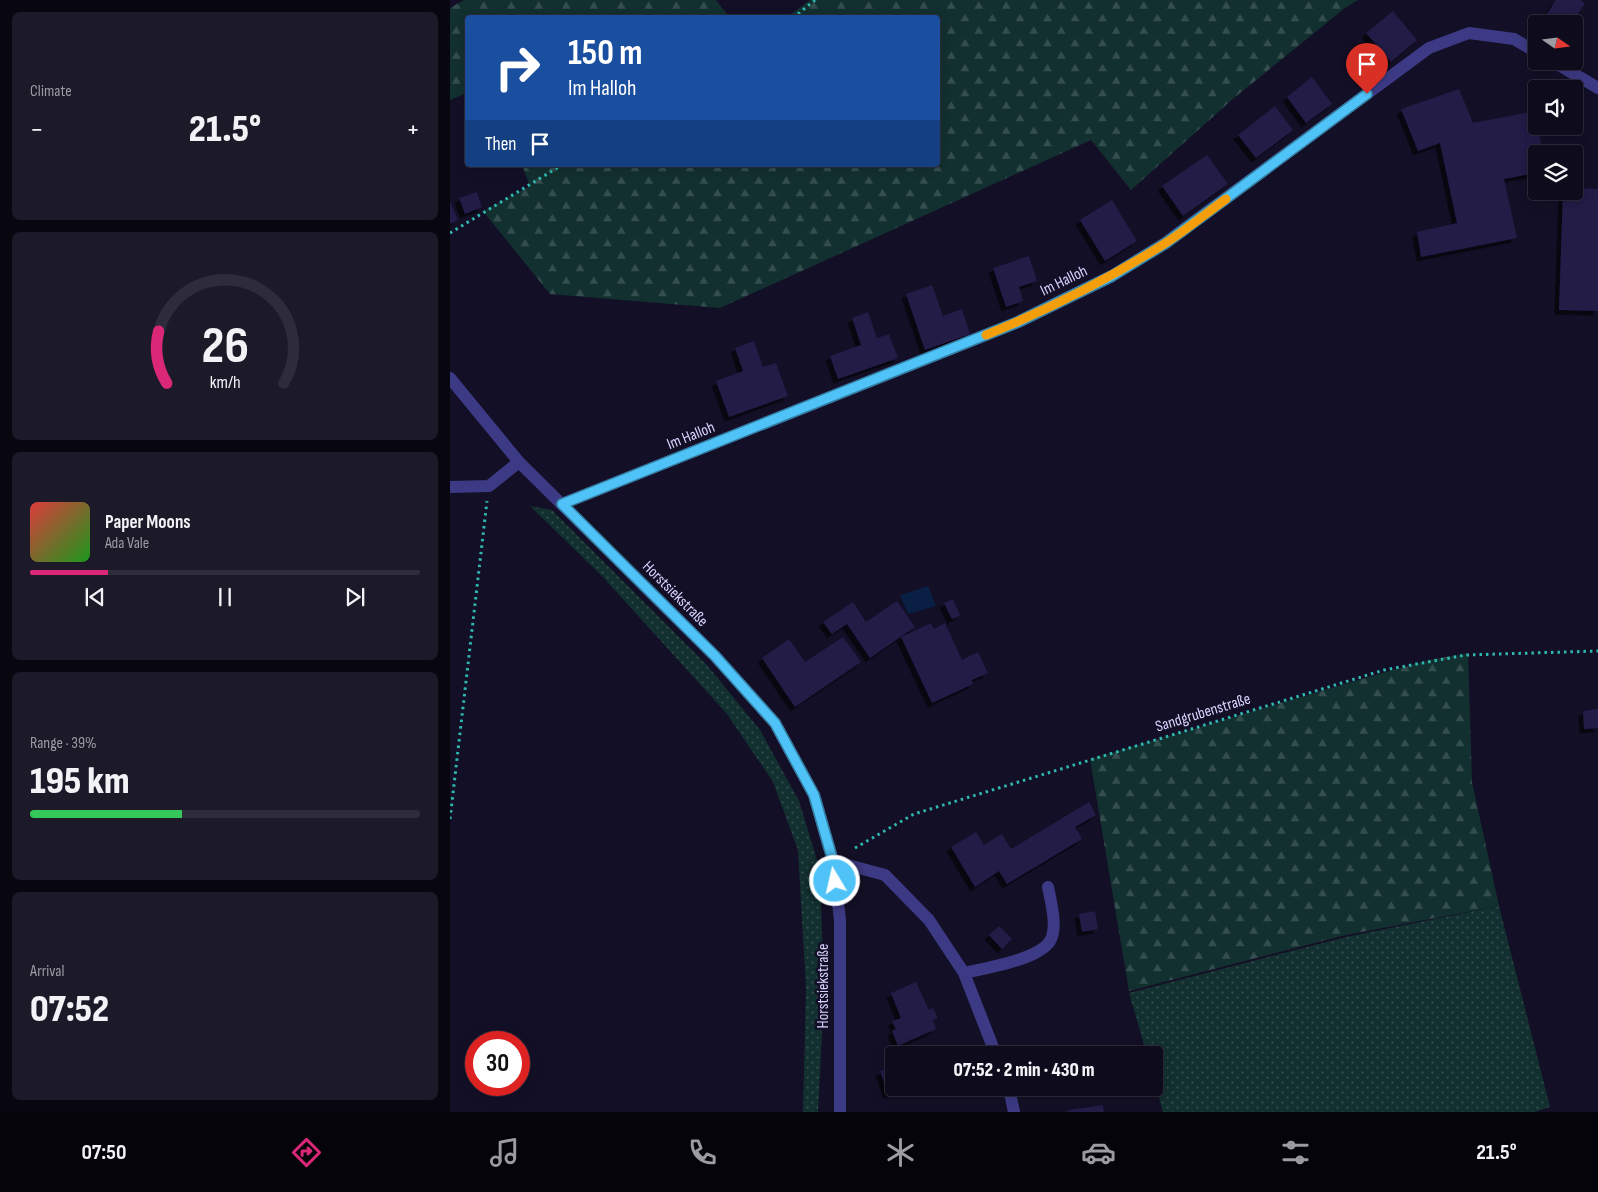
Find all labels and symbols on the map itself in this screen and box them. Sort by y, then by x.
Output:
north arrow [1528,15,1582,70]
pin [1346,43,1388,94]
street label: Im Halloh [1037,262,1091,300]
street label: Im Halloh [664,418,718,454]
street label: Horstsiekstraße [638,557,712,631]
street label: Sandgrubenstraße [1153,690,1253,736]
position arrow [808,854,860,906]
street label: Horstsiekstraße [814,944,833,1028]
speed limit sign: 30 [465,1031,530,1096]

